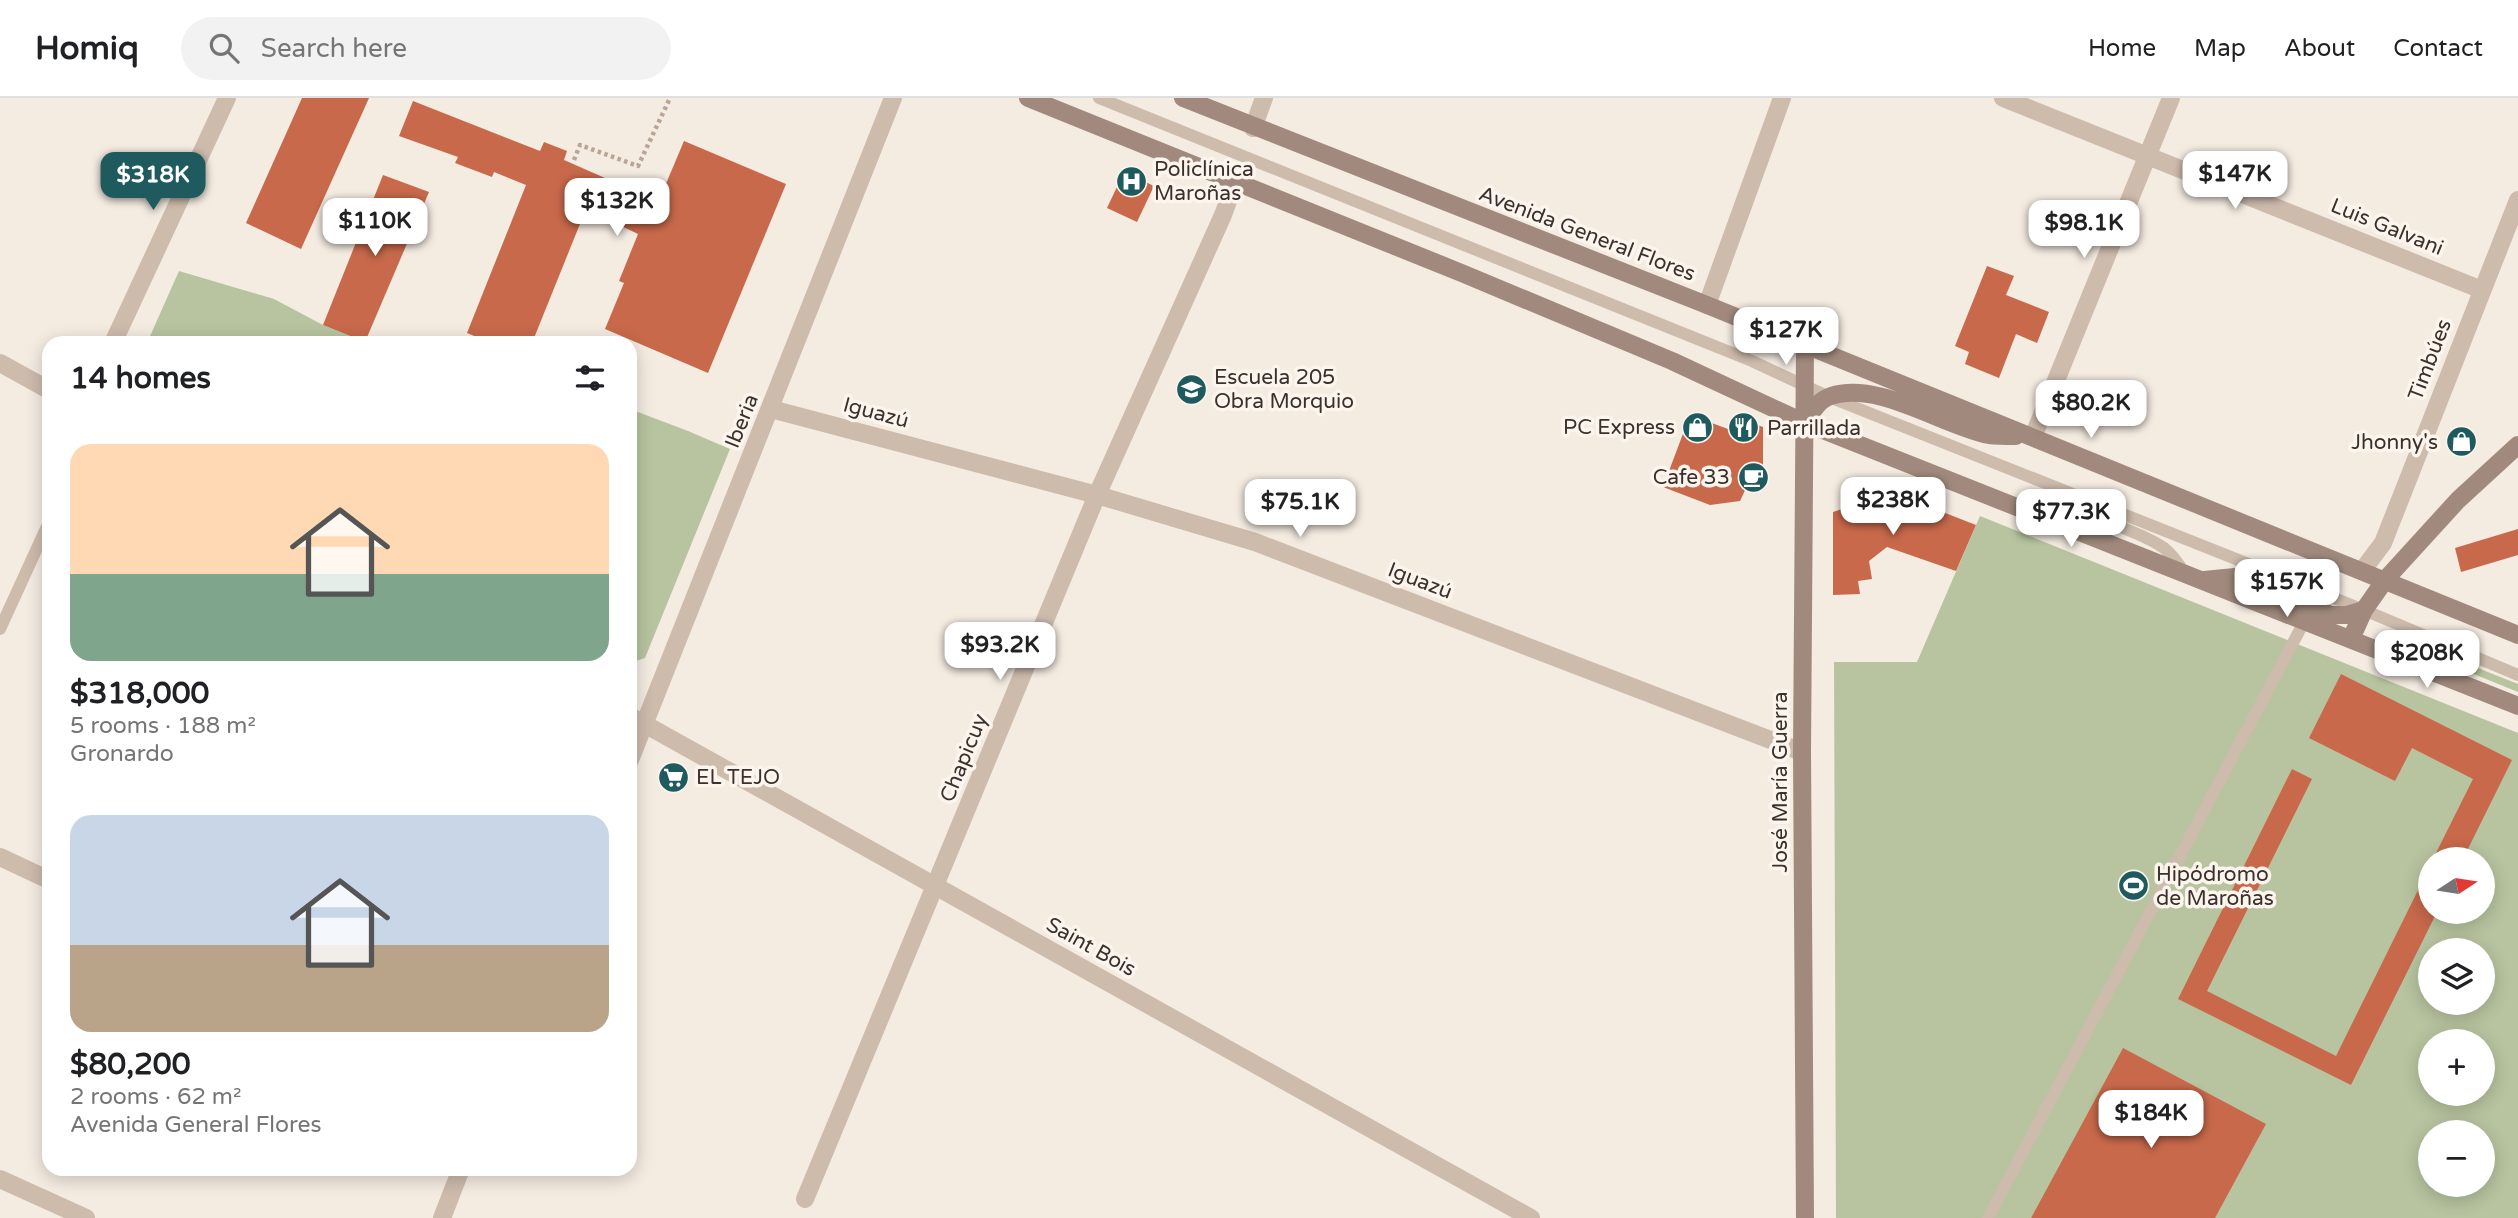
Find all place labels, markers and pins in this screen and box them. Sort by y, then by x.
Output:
pin: $318K [104,152,202,212]
pin: $147K [2186,152,2284,211]
place label: Policlínica Maroñas [1154,157,1254,206]
hospital icon: Policlínica Maroñas [1114,164,1148,198]
pin: $132K [568,178,666,238]
pin: $110K [326,198,424,258]
pin: $98.1K [2027,200,2141,260]
pin: $127K [1737,308,1835,367]
place label: Escuela 205 Obra Morquio [1214,365,1354,414]
school or university icon: Escuela 205 Obra Morquio [1174,372,1208,406]
pin: $80.2K [2034,380,2148,440]
shop icon: PC Express [1681,410,1715,444]
restaurant icon: Parrillada [1727,411,1761,445]
place label: PC Express [1563,415,1675,440]
place label: Parrillada [1767,416,1861,441]
shop icon: Jhonny's [2444,425,2478,459]
place label: Jhonny's [2351,430,2438,455]
cafe icon: Cafe 33 [1736,460,1770,494]
place label: Cafe 33 [1653,465,1730,490]
pin: $238K [1844,478,1942,537]
pin: $75.1K [1243,480,1357,539]
pin: $77.3K [2014,490,2128,549]
pin: $157K [2238,560,2336,619]
pin: $93.2K [943,622,1057,682]
pin: $208K [2378,630,2476,690]
supermarket icon: EL TEJO [656,760,690,794]
place label: EL TEJO [696,765,780,790]
place label: Hipódromo de Maroñas [2156,862,2274,911]
sports icon: Hipódromo de Maroñas [2116,869,2150,903]
pin: $184K [2102,1090,2200,1150]

